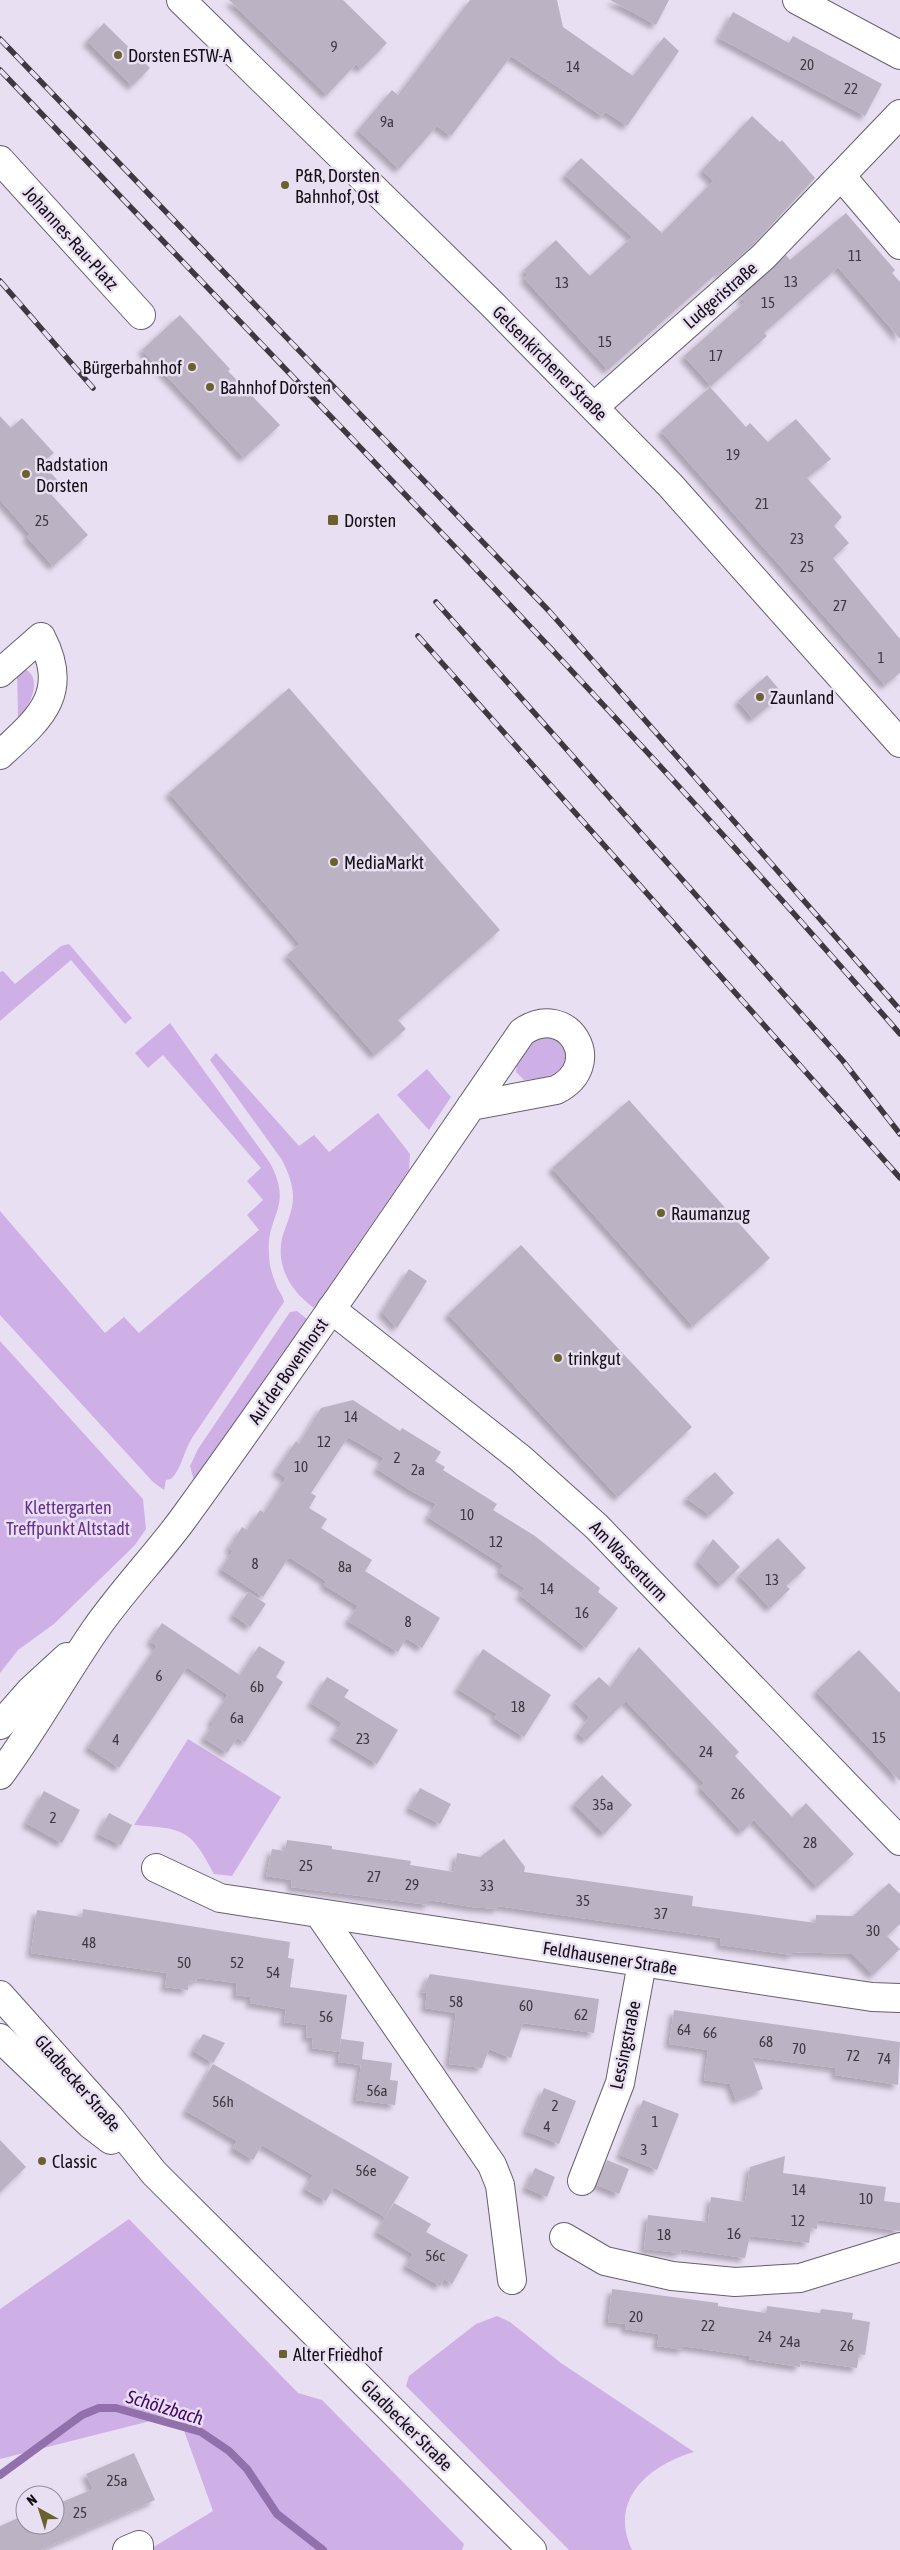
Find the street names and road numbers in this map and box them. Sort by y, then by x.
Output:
street label: Johannes-Rau-Platz [19,182,123,294]
street label: Ludgeristraße [679,257,761,333]
street label: Gelsenkirchener Straße [488,301,612,425]
street label: Auf der Bovenhorst [244,1314,332,1428]
street label: Am Wasserturm [586,1517,672,1605]
street label: Feldhausener Straße [541,1937,679,1979]
street label: Lessingstraße [605,1999,645,2091]
street label: Gladbecker Straße [30,2031,126,2135]
street label: Gladbecker Straße [357,2375,457,2475]

